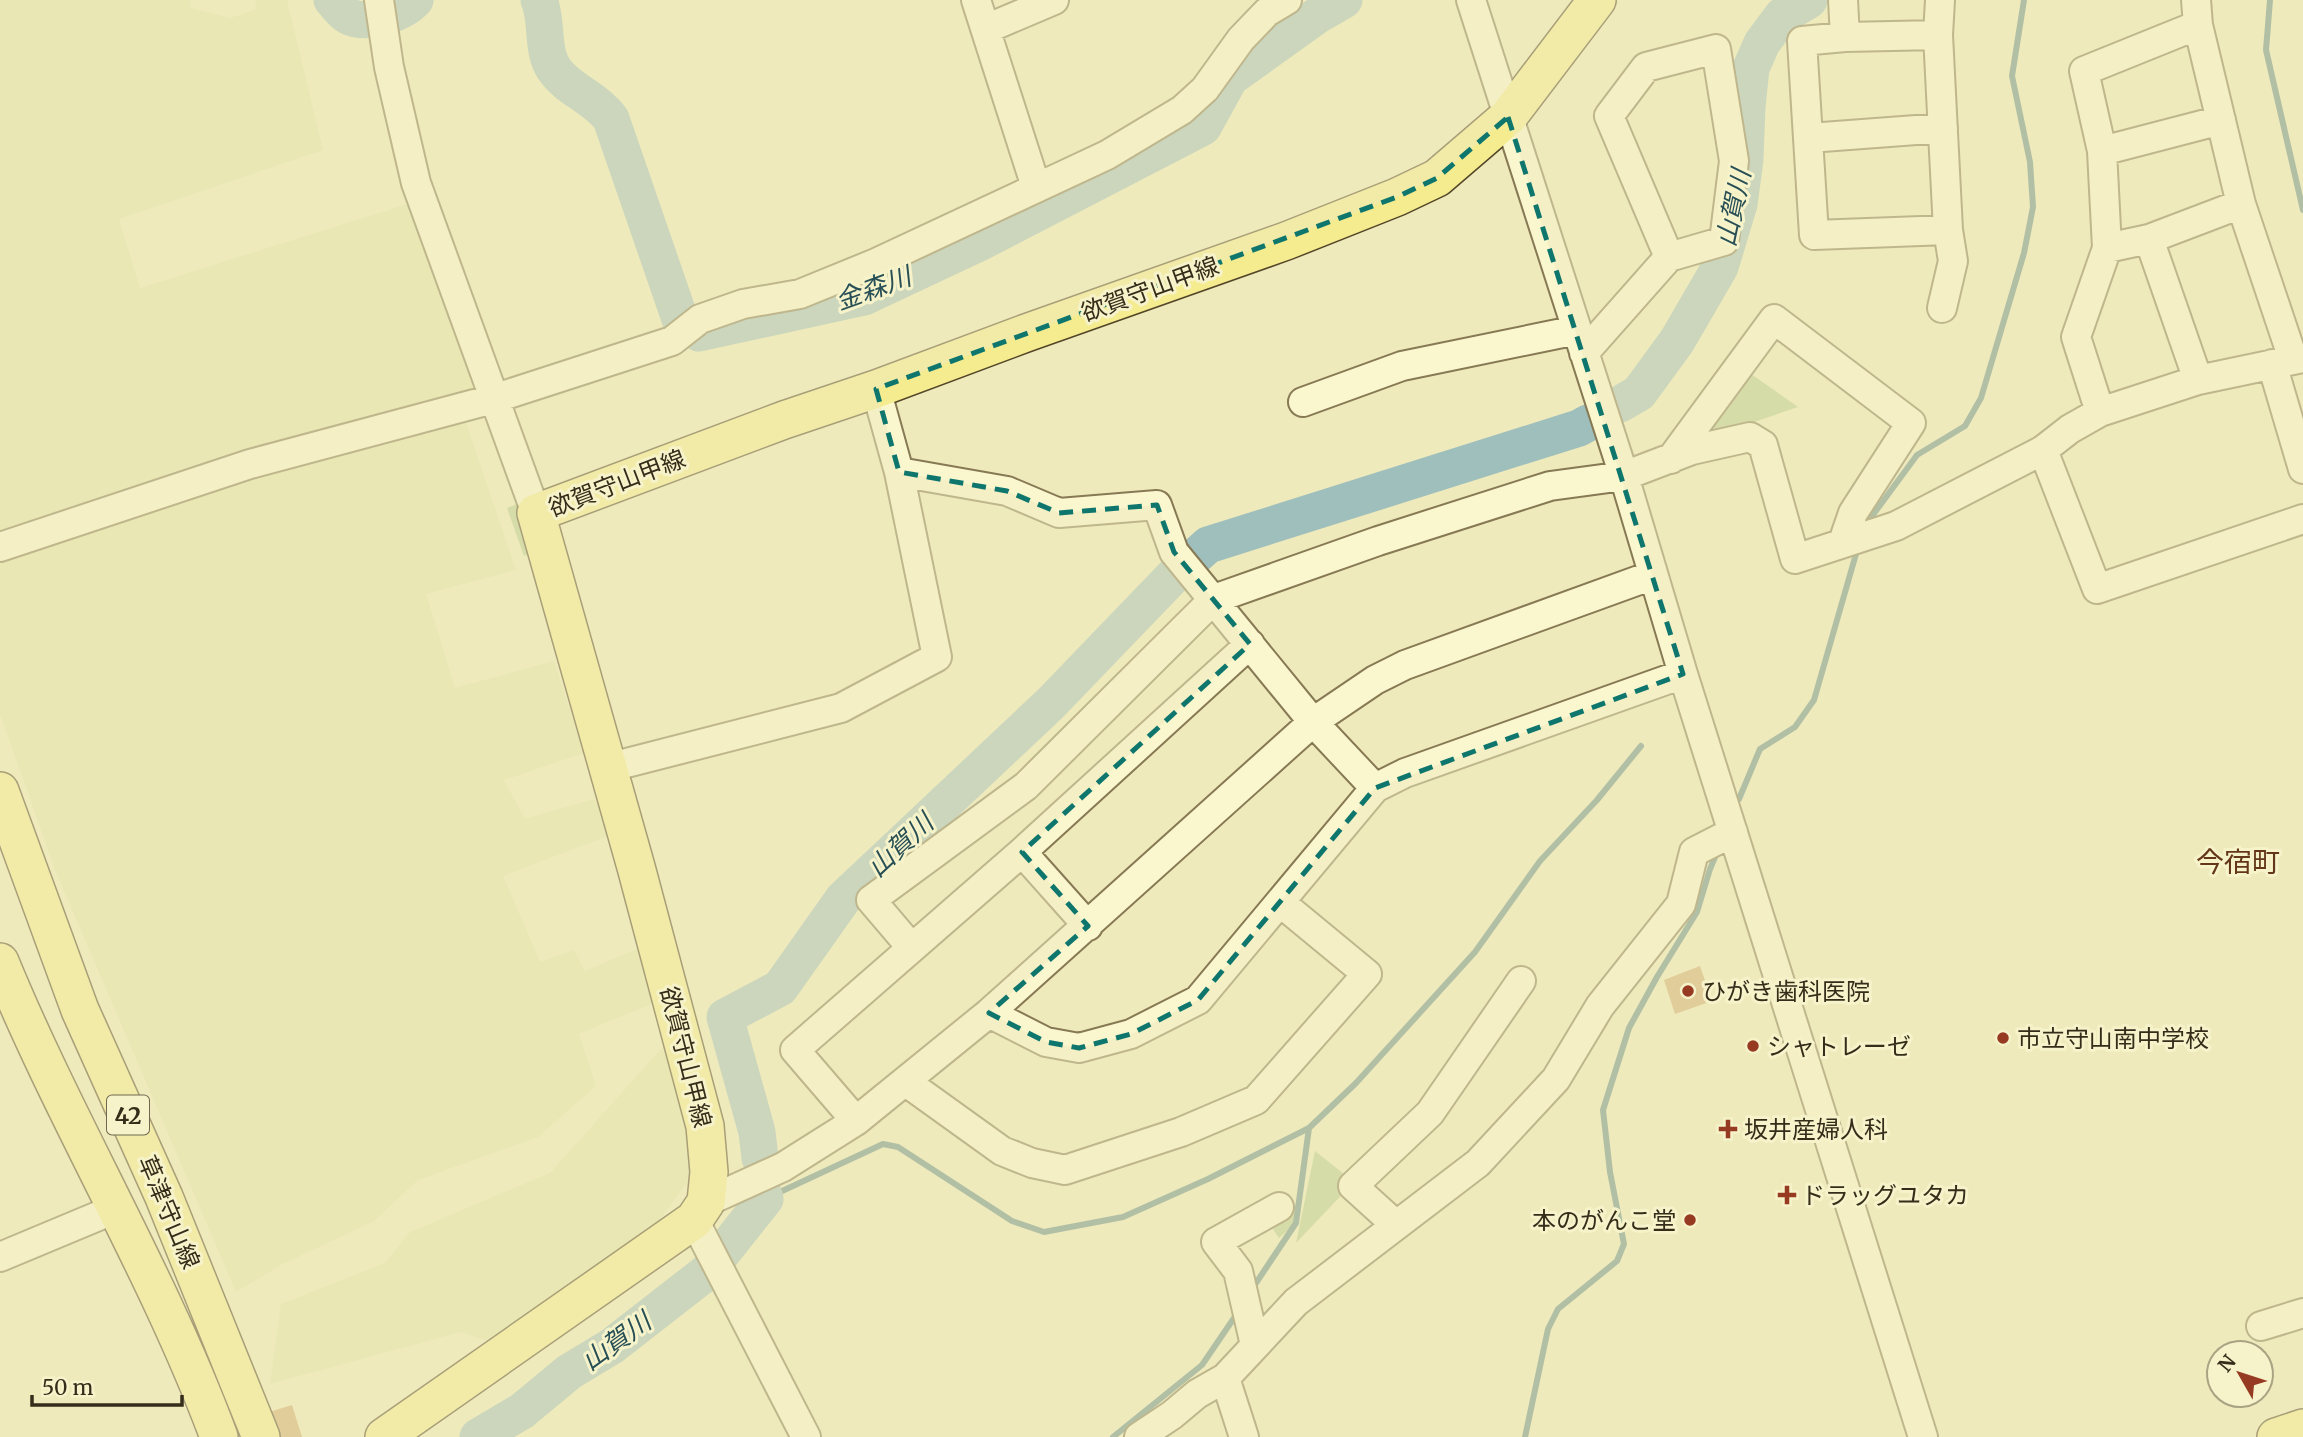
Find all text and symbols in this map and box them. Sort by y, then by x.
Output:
water label: 山賀川 [1709,163,1758,250]
street label: 欲賀守山甲線 [1077,250,1223,328]
water label: 金森川 [831,258,918,317]
street label: 欲賀守山甲線 [544,443,690,523]
water label: 山賀川 [860,804,942,884]
district label: 今宿町 [2196,844,2280,880]
place label: ひがき歯科医院 [1702,976,1870,1007]
street label: 欲賀守山甲線 [654,983,718,1131]
marker: ひがき歯科医院 [1680,983,1696,999]
place label: 市立守山南中学校 [2017,1023,2209,1054]
marker: 市立守山南中学校 [1995,1030,2011,1046]
place label: シャトレーゼ [1767,1031,1911,1062]
marker: シャトレーゼ [1745,1038,1761,1054]
road number: 42 [107,1096,149,1134]
place label: 坂井産婦人科 [1744,1114,1888,1145]
marker: 坂井産婦人科 [1718,1119,1738,1139]
street label: 草津守山線 [131,1151,207,1273]
place label: ドラッグユタカ [1801,1180,1969,1211]
marker: ドラッグユタカ [1779,1187,1795,1203]
place label: 本のがんこ堂 [1532,1205,1676,1236]
marker: 本のがんこ堂 [1682,1212,1698,1228]
water label: 山賀川 [575,1303,660,1377]
north arrow [2205,1339,2275,1409]
text: N [2213,1350,2241,1377]
scale bar [32,1364,182,1408]
text: 50 m [42,1374,93,1401]

